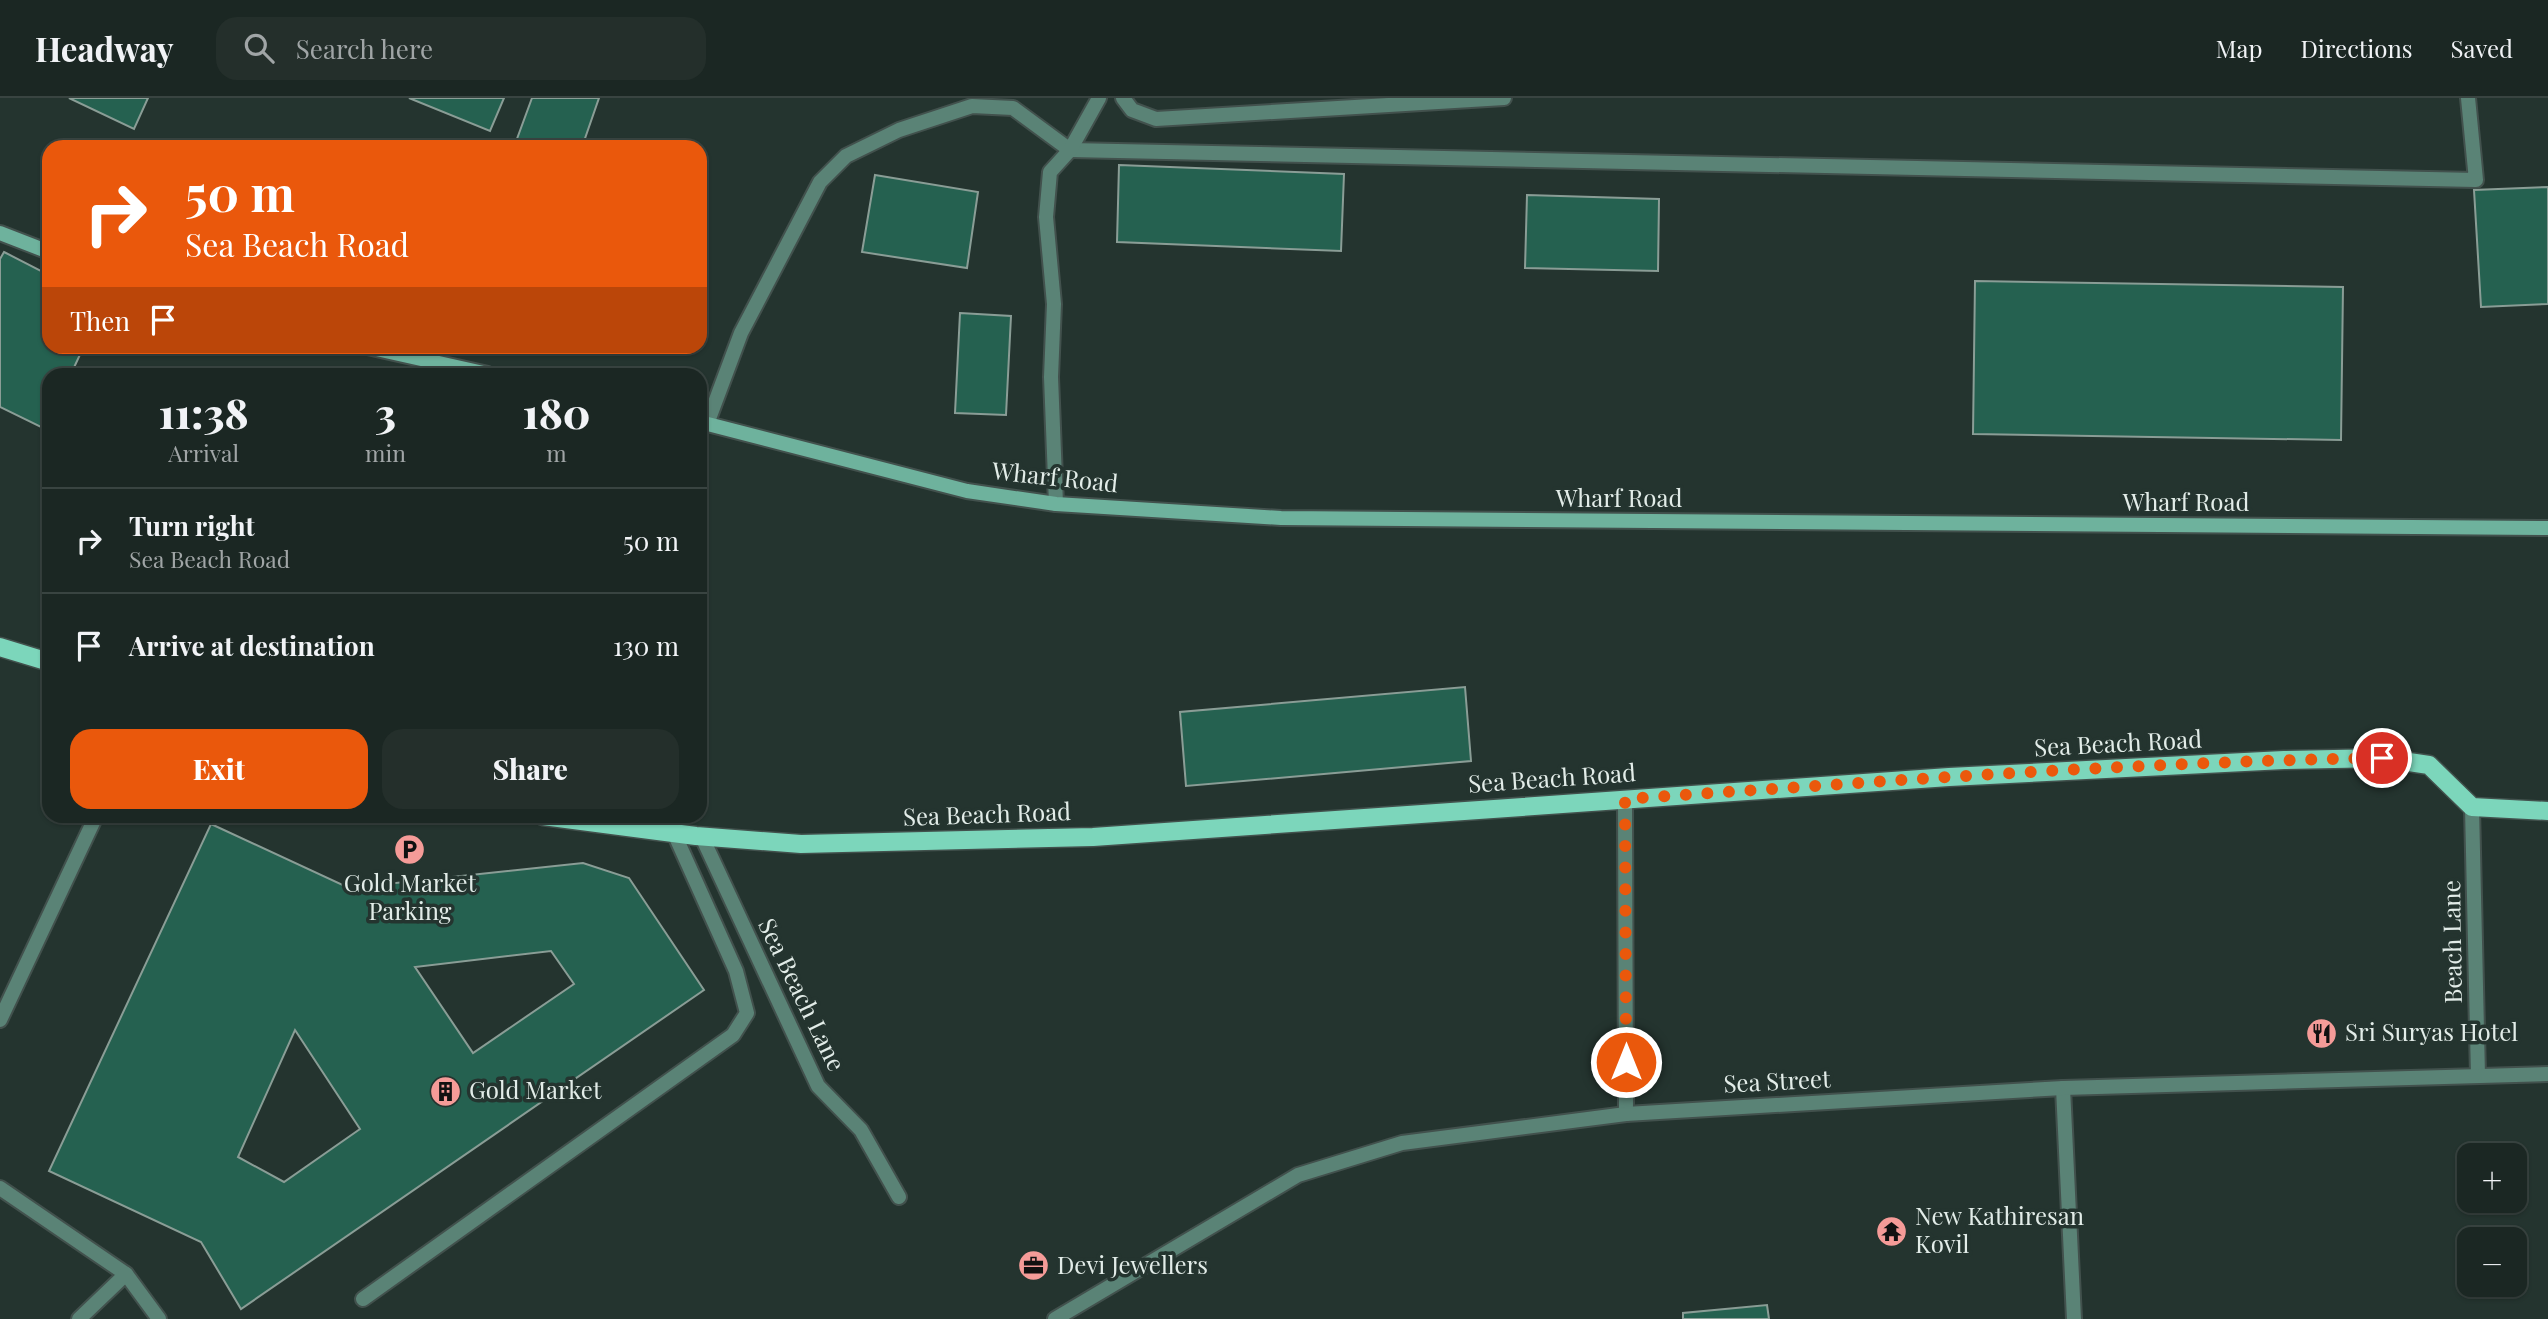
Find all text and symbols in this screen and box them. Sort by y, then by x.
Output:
search box [216,17,706,80]
text: Headway [35,26,174,70]
icon: search [240,29,278,67]
text: Search here [296,31,433,66]
text: Map [2216,32,2262,64]
text: Directions [2300,32,2413,64]
text: Saved [2451,32,2513,64]
text: 50 m [185,159,295,224]
icon: right [70,168,161,259]
text: Sea Beach Road [185,222,409,265]
icon: arrive [144,301,182,339]
text: Then [70,303,130,338]
text: 11:38 [158,384,249,440]
text: 3 [375,384,396,440]
text: 180 [522,384,591,440]
text: Arrival [168,437,239,468]
text: min [365,437,406,468]
text: m [546,437,567,468]
street label: Wharf Road [990,453,1120,499]
street label: Wharf Road [1555,481,1682,513]
street label: Wharf Road [2122,485,2249,517]
text: Turn right [129,508,255,543]
icon: right [70,522,108,560]
text: 50 m [623,523,679,558]
text: Sea Beach Road [129,543,290,574]
icon: arrive [70,627,108,665]
text: Arrive at destination [129,628,375,663]
text: 130 m [613,628,679,663]
street label: Sea Beach Road [2033,722,2203,762]
pin [2352,728,2412,788]
button: Exit [70,729,368,809]
button: Share [382,729,679,809]
icon: arrive [2363,739,2401,777]
street label: Sea Beach Road [1467,755,1637,799]
street label: Sea Beach Road [902,794,1072,832]
parking icon: Gold Market Parking [393,833,427,867]
place label: Gold Market Parking [344,866,477,926]
street label: Beach Lane [2434,880,2468,1004]
street label: Sea Beach Lane [752,912,854,1076]
place label: Sri Suryas Hotel [2345,1015,2518,1047]
restaurant icon: Sri Suryas Hotel [2305,1016,2339,1050]
position arrow [1589,1025,1663,1099]
street label: Sea Street [1723,1061,1832,1099]
place label: Gold Market [469,1073,602,1105]
building icon: Gold Market [429,1074,463,1108]
map controls [2457,1143,2527,1297]
button: + [2457,1143,2527,1213]
place label: New Kathiresan Kovil [1915,1199,2084,1259]
temple icon: New Kathiresan Kovil [1875,1214,1909,1248]
button: − [2457,1227,2527,1297]
place label: Devi Jewellers [1057,1248,1208,1280]
office icon: Devi Jewellers [1017,1249,1051,1283]

